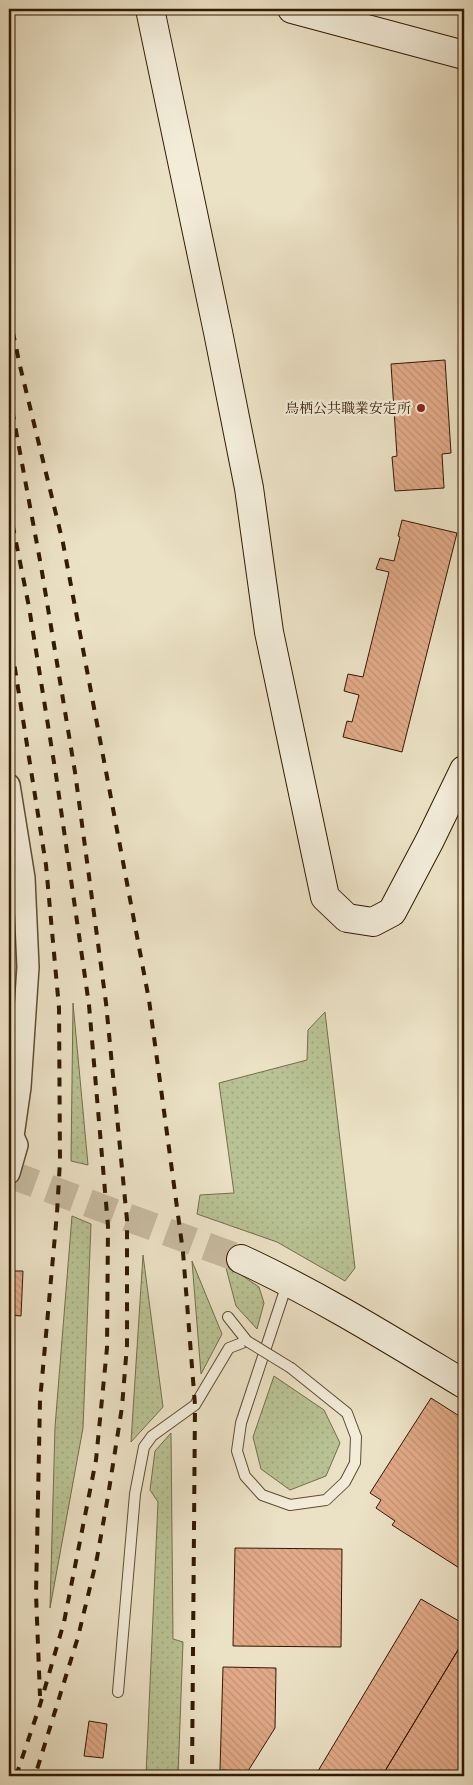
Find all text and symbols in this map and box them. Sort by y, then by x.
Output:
place label: 鳥栖公共職業安定所 [285,400,411,417]
marker: 鳥栖公共職業安定所 [415,402,427,414]

